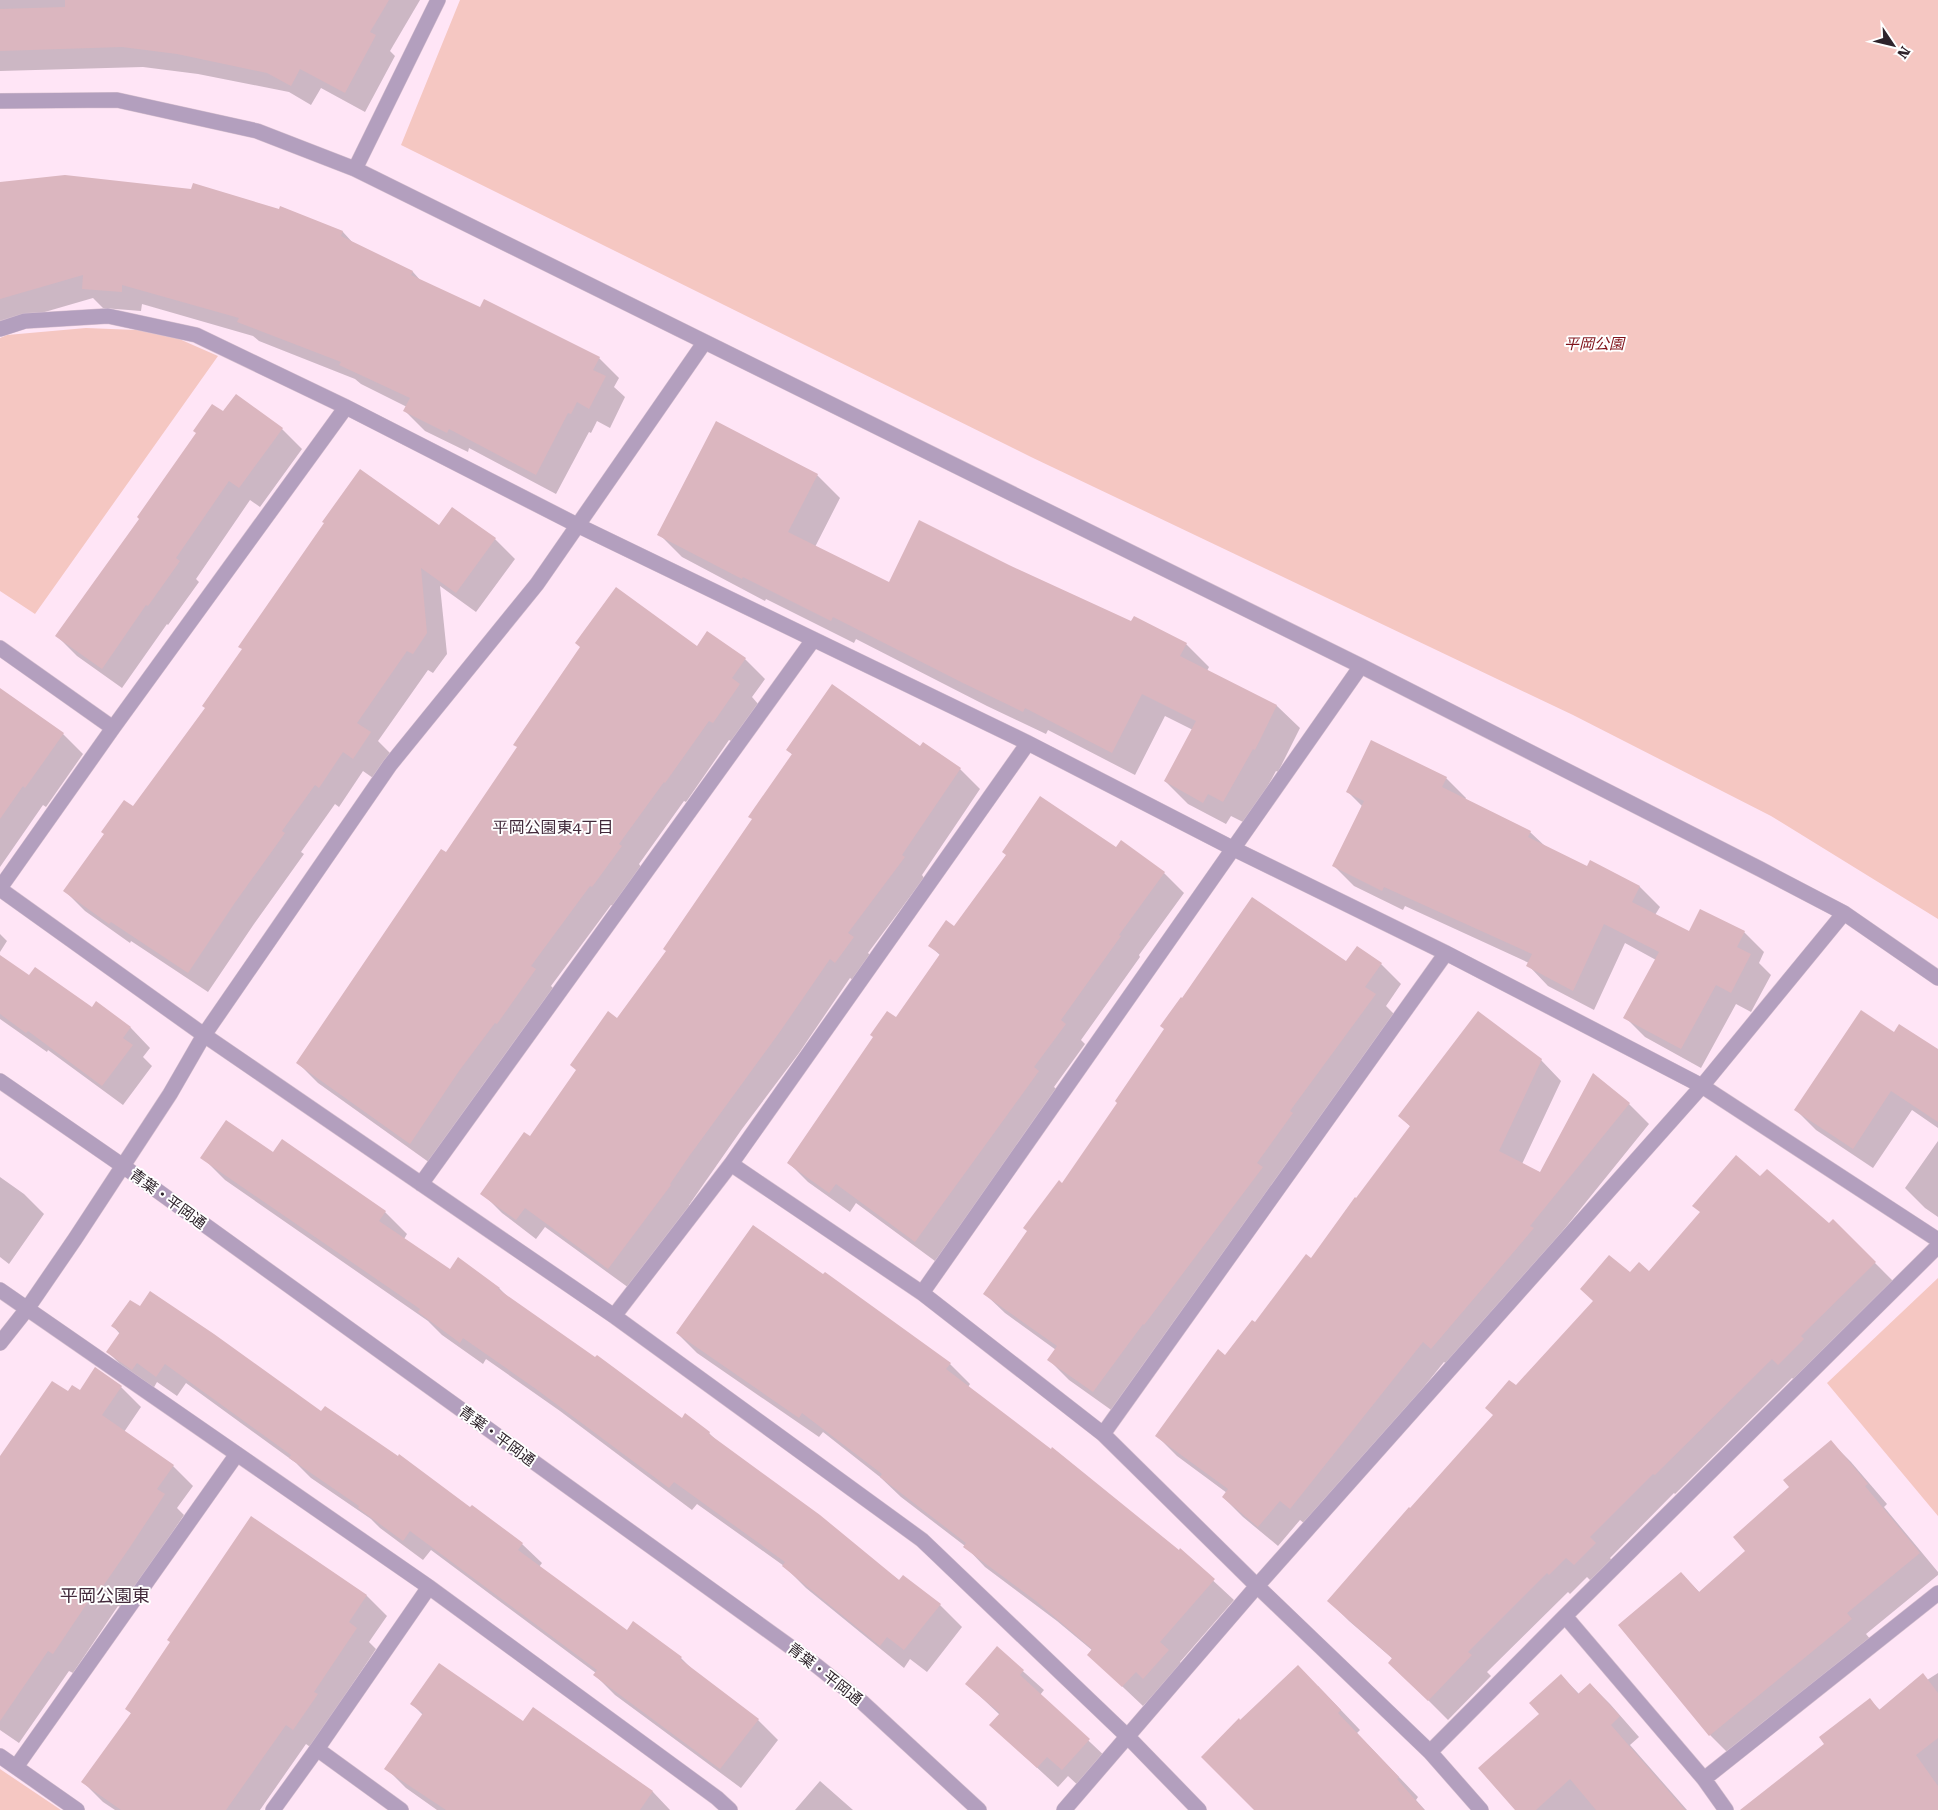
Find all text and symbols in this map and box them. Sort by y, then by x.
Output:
north arrow [1868,20,1918,70]
text: N [1894,43,1913,62]
park label: 平岡公園 [1564,335,1626,353]
district label: 平岡公園東4丁目 [493,818,613,837]
street label: 青葉・平岡通 [126,1165,210,1233]
street label: 青葉・平岡通 [455,1402,539,1470]
district label: 平岡公園東 [60,1585,150,1606]
street label: 青葉・平岡通 [784,1639,866,1709]

